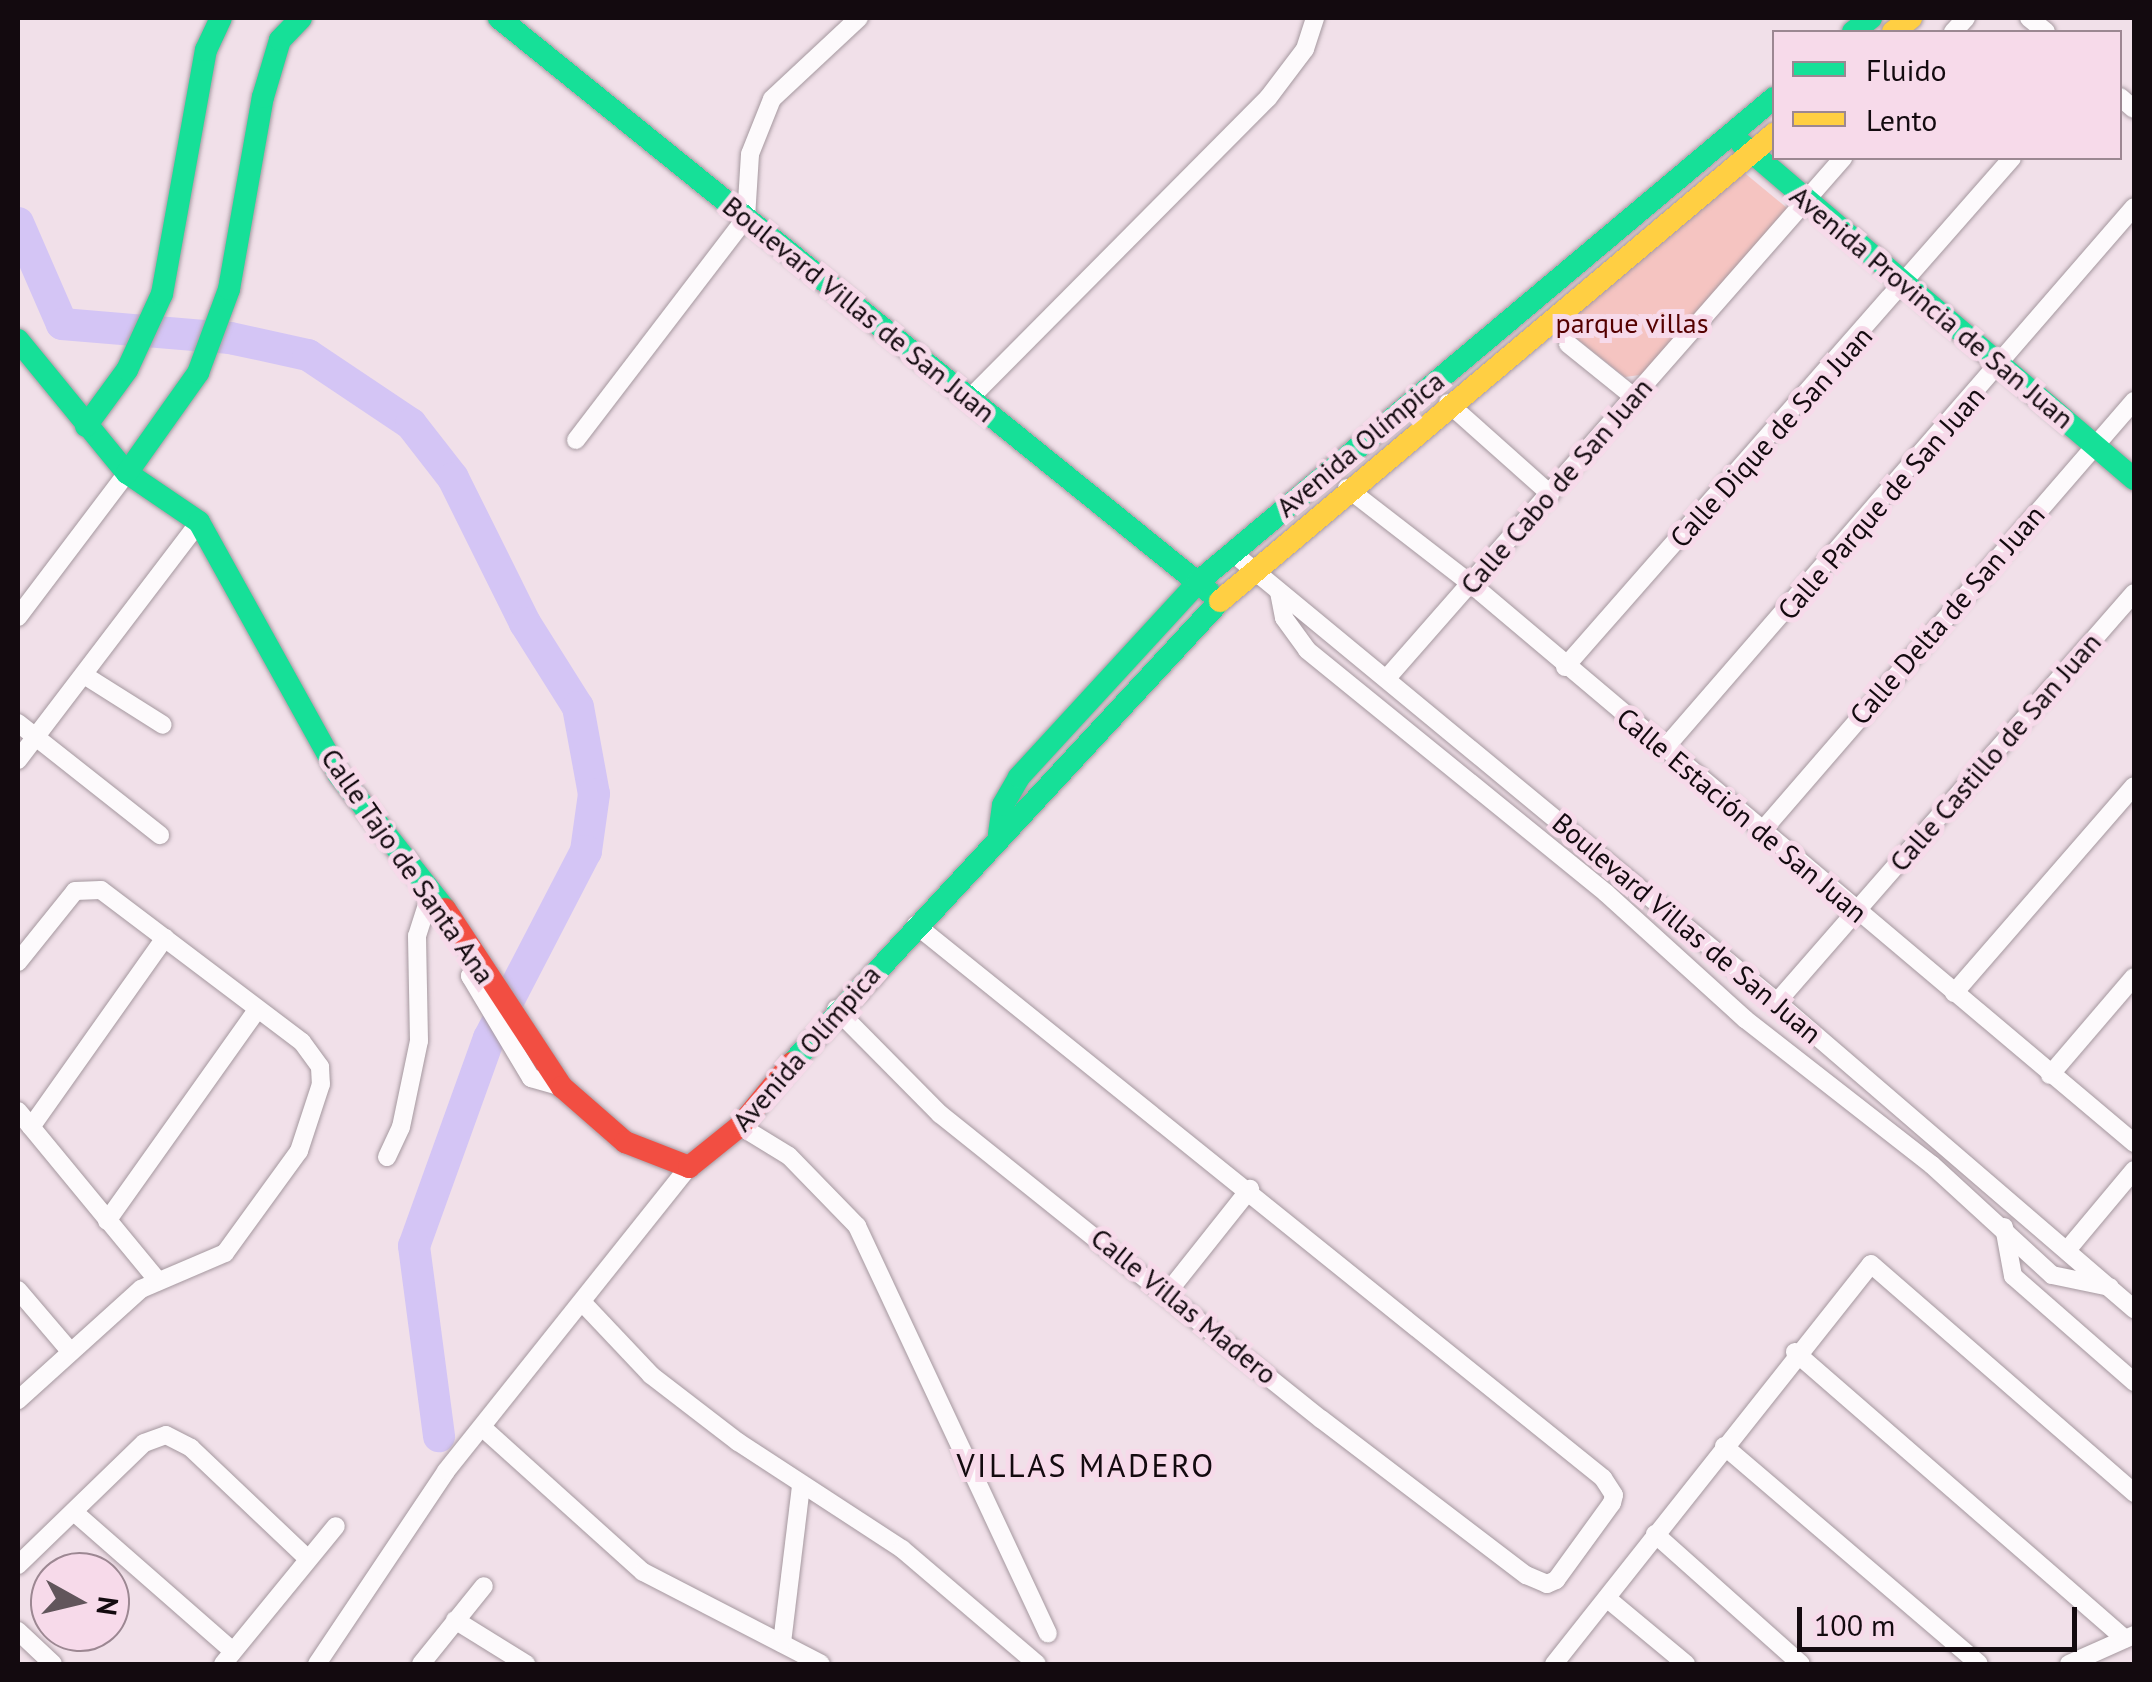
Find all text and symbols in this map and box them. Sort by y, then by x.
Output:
legend [1772,30,2122,160]
text: Fluido [1866,50,1947,89]
text: Lento [1866,100,1937,139]
street label: Avenida Provincia de San Juan [1784,179,2080,435]
street label: Boulevard Villas de San Juan [716,189,1002,429]
park label: parque villas [1555,306,1709,340]
street label: Calle Dique de San Juan [1663,320,1879,554]
street label: Avenida Olímpica [1269,364,1451,524]
street label: Calle Cabo de San Juan [1453,371,1659,601]
street label: Calle Parque de San Juan [1771,379,1991,627]
street label: Calle Delta de San Juan [1843,498,2051,732]
street label: Calle Castillo de San Juan [1882,626,2108,878]
street label: Calle Estación de San Juan [1610,700,1874,930]
street label: Calle Tajo de Santa Ana [314,741,502,991]
street label: Boulevard Villas de San Juan [1545,805,1829,1051]
street label: Avenida Olímpica [725,958,887,1138]
street label: Calle Villas Madero [1084,1221,1284,1391]
district label: VILLAS MADERO [956,1446,1216,1484]
north arrow [30,1552,130,1652]
scale bar [1802,1587,2082,1649]
text: N [89,1594,128,1618]
text: 100 m [1814,1605,1895,1644]

